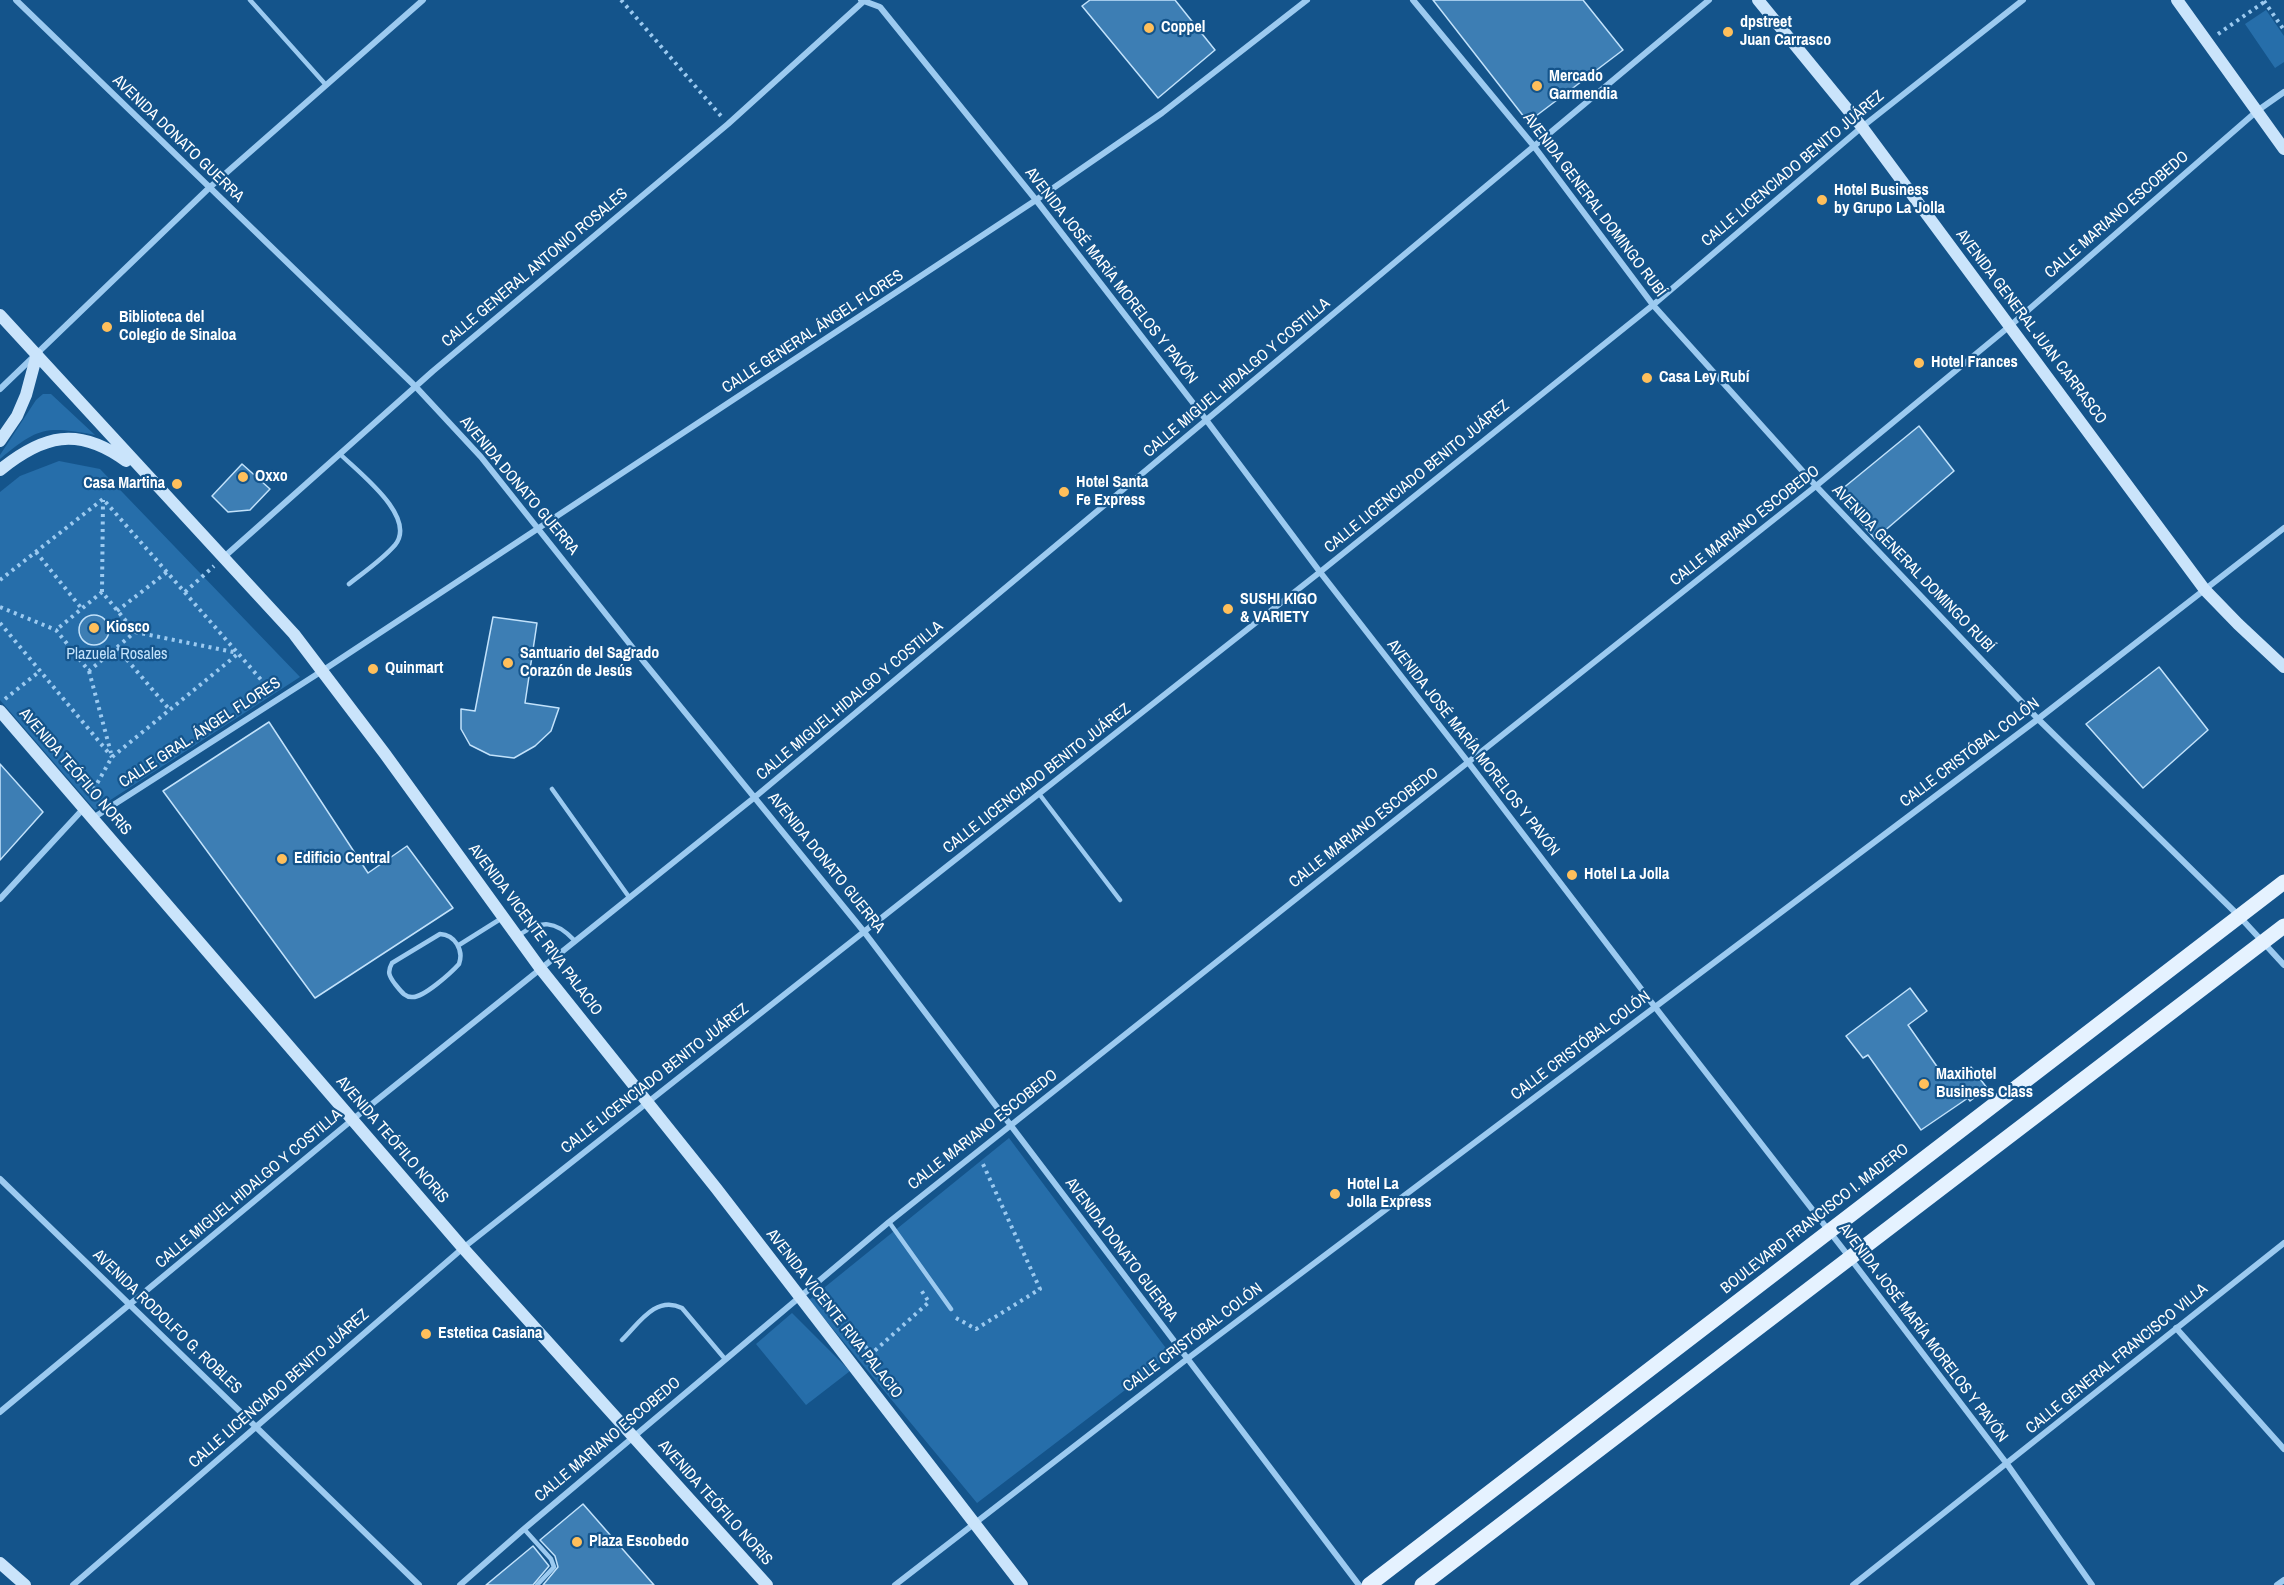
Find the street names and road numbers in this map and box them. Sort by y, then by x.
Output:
street label: AVENIDA DONATO GUERRA [108,71,248,207]
street label: CALLE LICENCIADO BENITO JUÁREZ [1698,87,1888,251]
street label: AVENIDA GENERAL DOMINGO RUBÍ [1518,109,1670,301]
street label: CALLE MARIANO ESCOBEDO [2041,147,2193,283]
street label: AVENIDA JOSÉ MARÍA MORELOS Y PAVÓN [1021,164,1201,388]
street label: CALLE GENERAL ANTONIO ROSALES [438,185,632,351]
street label: AVENIDA GENERAL JUAN CARRASCO [1951,226,2111,428]
street label: CALLE GENERAL ÁNGEL FLORES [719,266,907,398]
street label: CALLE MIGUEL HIDALGO Y COSTILLA [1140,294,1334,462]
street label: CALLE LICENCIADO BENITO JUÁREZ [1321,396,1513,558]
street label: AVENIDA DONATO GUERRA [455,413,583,559]
street label: CALLE MARIANO ESCOBEDO [1666,462,1824,590]
street label: AVENIDA GENERAL DOMINGO RUBÍ [1828,481,1998,657]
street label: CALLE MIGUEL HIDALGO Y COSTILLA [753,617,947,785]
street label: AVENIDA JOSÉ MARÍA MORELOS Y PAVÓN [1383,636,1563,860]
street label: CALLE GRAL. ÁNGEL FLORES [116,674,284,792]
street label: CALLE CRISTÓBAL COLÓN [1896,694,2044,812]
street label: CALLE LICENCIADO BENITO JUÁREZ [940,700,1134,858]
street label: AVENIDA TEÓFILO NORIS [15,705,135,839]
street label: CALLE MARIANO ESCOBEDO [1285,764,1443,892]
street label: AVENIDA DONATO GUERRA [763,789,889,937]
street label: AVENIDA VICENTE RIVA PALACIO [464,840,606,1020]
street label: CALLE CRISTÓBAL COLÓN [1507,987,1655,1105]
street label: CALLE LICENCIADO BENITO JUÁREZ [558,1000,752,1158]
street label: CALLE MARIANO ESCOBEDO [904,1066,1062,1194]
street label: AVENIDA TEÓFILO NORIS [332,1073,452,1207]
street label: CALLE MIGUEL HIDALGO Y COSTILLA [152,1105,346,1273]
street label: BOULEVARD FRANCISCO I. MADERO [1717,1140,1913,1298]
street label: AVENIDA DONATO GUERRA [1061,1174,1181,1326]
street label: AVENIDA JOSÉ MARÍA MORELOS Y PAVÓN [1834,1220,2012,1446]
street label: AVENIDA VICENTE RIVA PALACIO [762,1225,906,1403]
street label: AVENIDA RODOLFO G. ROBLES [89,1246,245,1398]
street label: CALLE CRISTÓBAL COLÓN [1119,1279,1267,1397]
street label: CALLE GENERAL FRANCISCO VILLA [2022,1280,2212,1438]
street label: CALLE LICENCIADO BENITO JUÁREZ [185,1306,373,1472]
street label: CALLE MARIANO ESCOBEDO [531,1373,685,1507]
street label: AVENIDA TEÓFILO NORIS [654,1437,776,1569]

